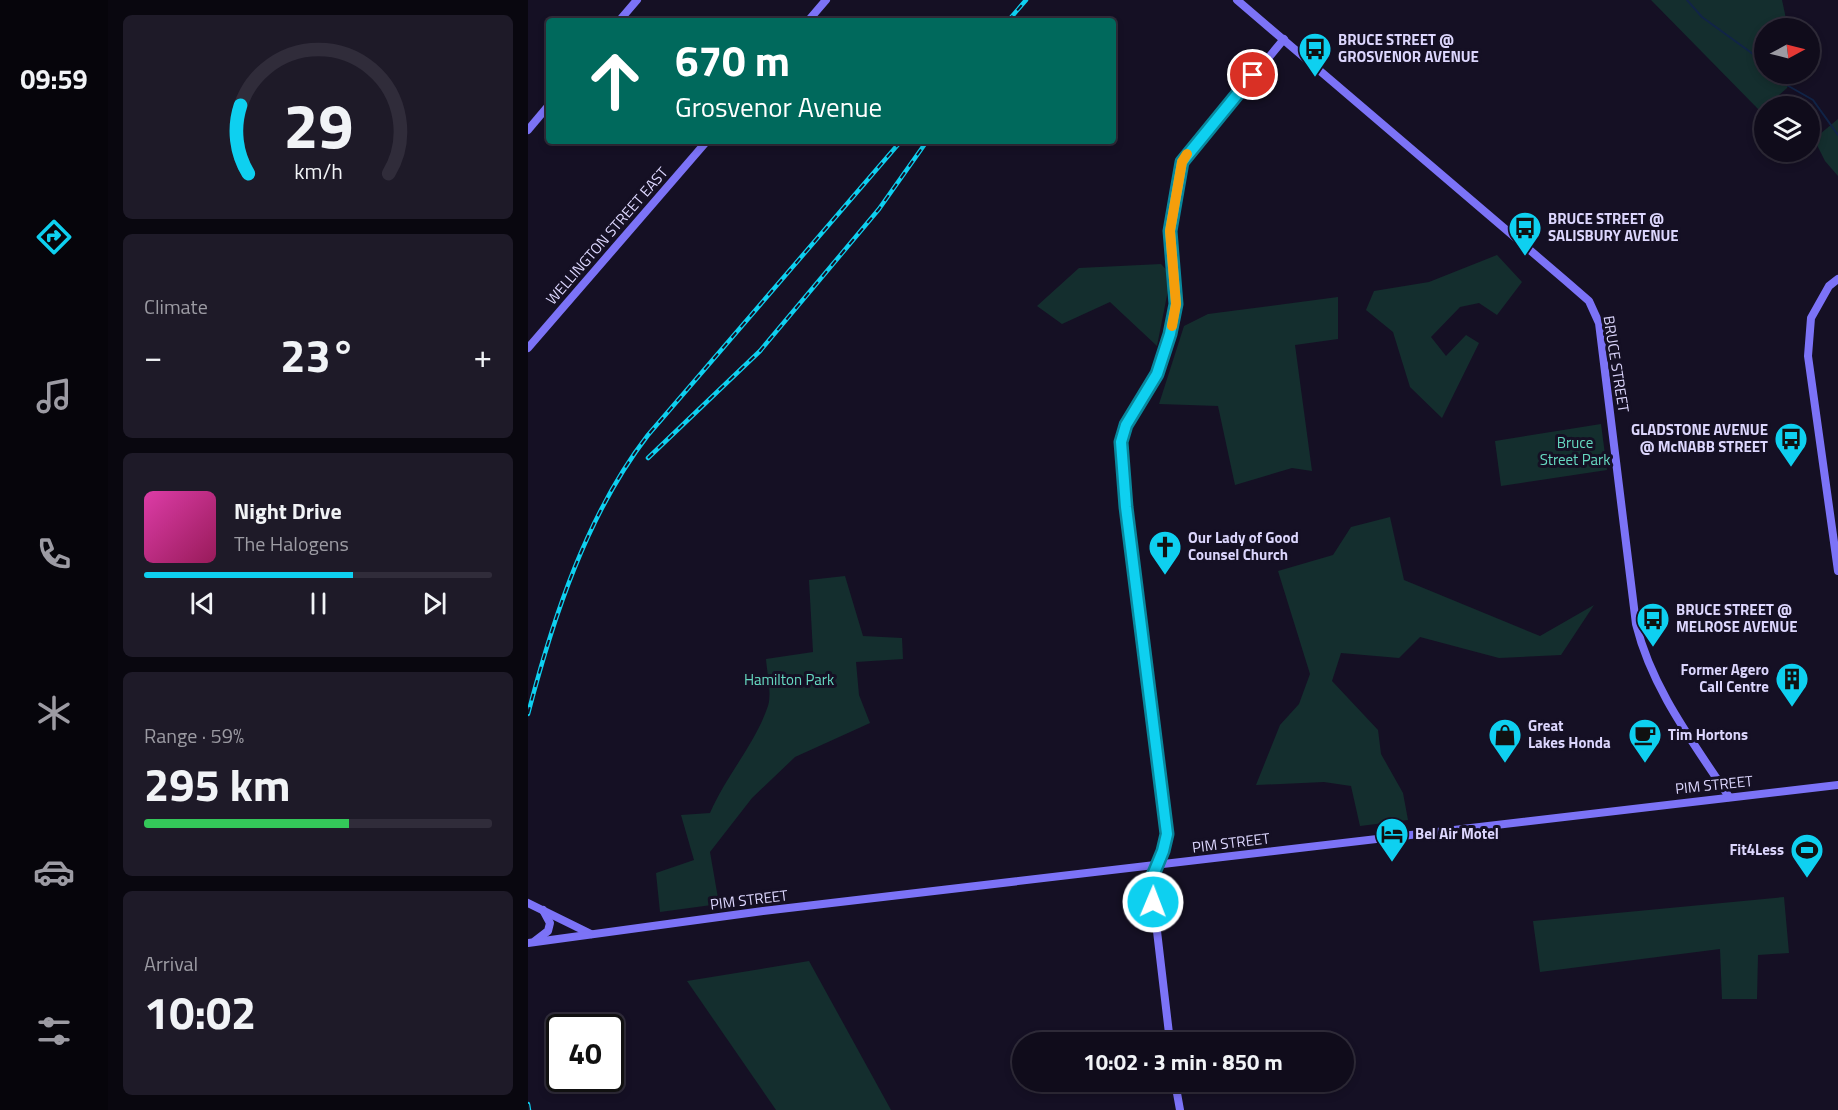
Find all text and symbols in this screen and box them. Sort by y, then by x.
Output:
north arrow [1754,18,1820,84]
map controls [1754,18,1820,162]
text: 670 m [675,28,790,92]
place label: BRUCE STREET @ GROSVENOR AVENUE [1338,28,1479,68]
bus stop icon: BRUCE STREET @ GROSVENOR AVENUE [1297,31,1333,78]
icon: ahead [576,42,654,120]
pin [1227,49,1278,100]
text: 09:59 [20,58,88,99]
icon: arrive [1236,58,1269,91]
text: 29 [283,77,353,172]
text: Grosvenor Avenue [675,86,882,127]
button: layers [1754,96,1820,162]
text: km/h [294,155,342,187]
street label: WELLINGTON STREET EAST [540,162,673,310]
place label: BRUCE STREET @ SALISBURY AVENUE [1548,207,1679,247]
bus stop icon: BRUCE STREET @ SALISBURY AVENUE [1507,210,1543,257]
icon: directions [33,216,75,258]
text: Climate [144,291,208,322]
street label: BRUCE STREET [1597,314,1636,414]
text: 23° [280,321,356,389]
text: − [144,331,162,381]
text: + [474,331,492,381]
icon: music [33,375,75,417]
place label: GLADSTONE AVENUE @ McNABB STREET [1631,418,1768,458]
bus stop icon: GLADSTONE AVENUE @ McNABB STREET [1773,421,1809,468]
park label: Bruce Street Park [1540,431,1610,471]
text: Night Drive [234,494,342,528]
place label: Our Lady of Good Counsel Church [1188,526,1299,566]
text: The Halogens [234,528,349,559]
church icon: Our Lady of Good Counsel Church [1147,529,1183,576]
icon: phone [33,533,75,575]
icon: previous [186,587,219,620]
icon: pause [302,587,335,620]
icon: next [418,587,451,620]
place label: BRUCE STREET @ MELROSE AVENUE [1676,598,1798,638]
bus stop icon: BRUCE STREET @ MELROSE AVENUE [1635,601,1671,648]
place label: Former Agero Call Centre [1680,658,1769,698]
building icon: Former Agero Call Centre [1774,661,1810,708]
park label: Hamilton Park [744,668,834,691]
icon: climate [33,692,75,734]
place label: Great Lakes Honda [1528,714,1611,754]
shop icon: Great Lakes Honda [1487,717,1523,764]
cafe icon: Tim Hortons [1627,717,1663,764]
text: Range · 59% [144,720,244,751]
place label: Tim Hortons [1668,723,1748,746]
text: 295 km [144,750,290,818]
street label: PIM STREET [1674,769,1754,800]
hotel icon: Bel Air Motel [1374,816,1410,863]
place label: Bel Air Motel [1415,822,1499,845]
street label: PIM STREET [1191,826,1271,859]
sports icon: Fit4Less [1789,832,1825,879]
place label: Fit4Less [1729,838,1784,861]
icon: car [33,851,75,893]
position arrow [1121,870,1185,934]
street label: PIM STREET [709,883,789,916]
text: Arrival [144,948,198,979]
text: 10:02 [144,978,256,1046]
icon: filters [33,1010,75,1052]
speed limit sign: 40 [546,1014,624,1092]
text: 10:02 · 3 min · 850 m [1083,1045,1283,1079]

